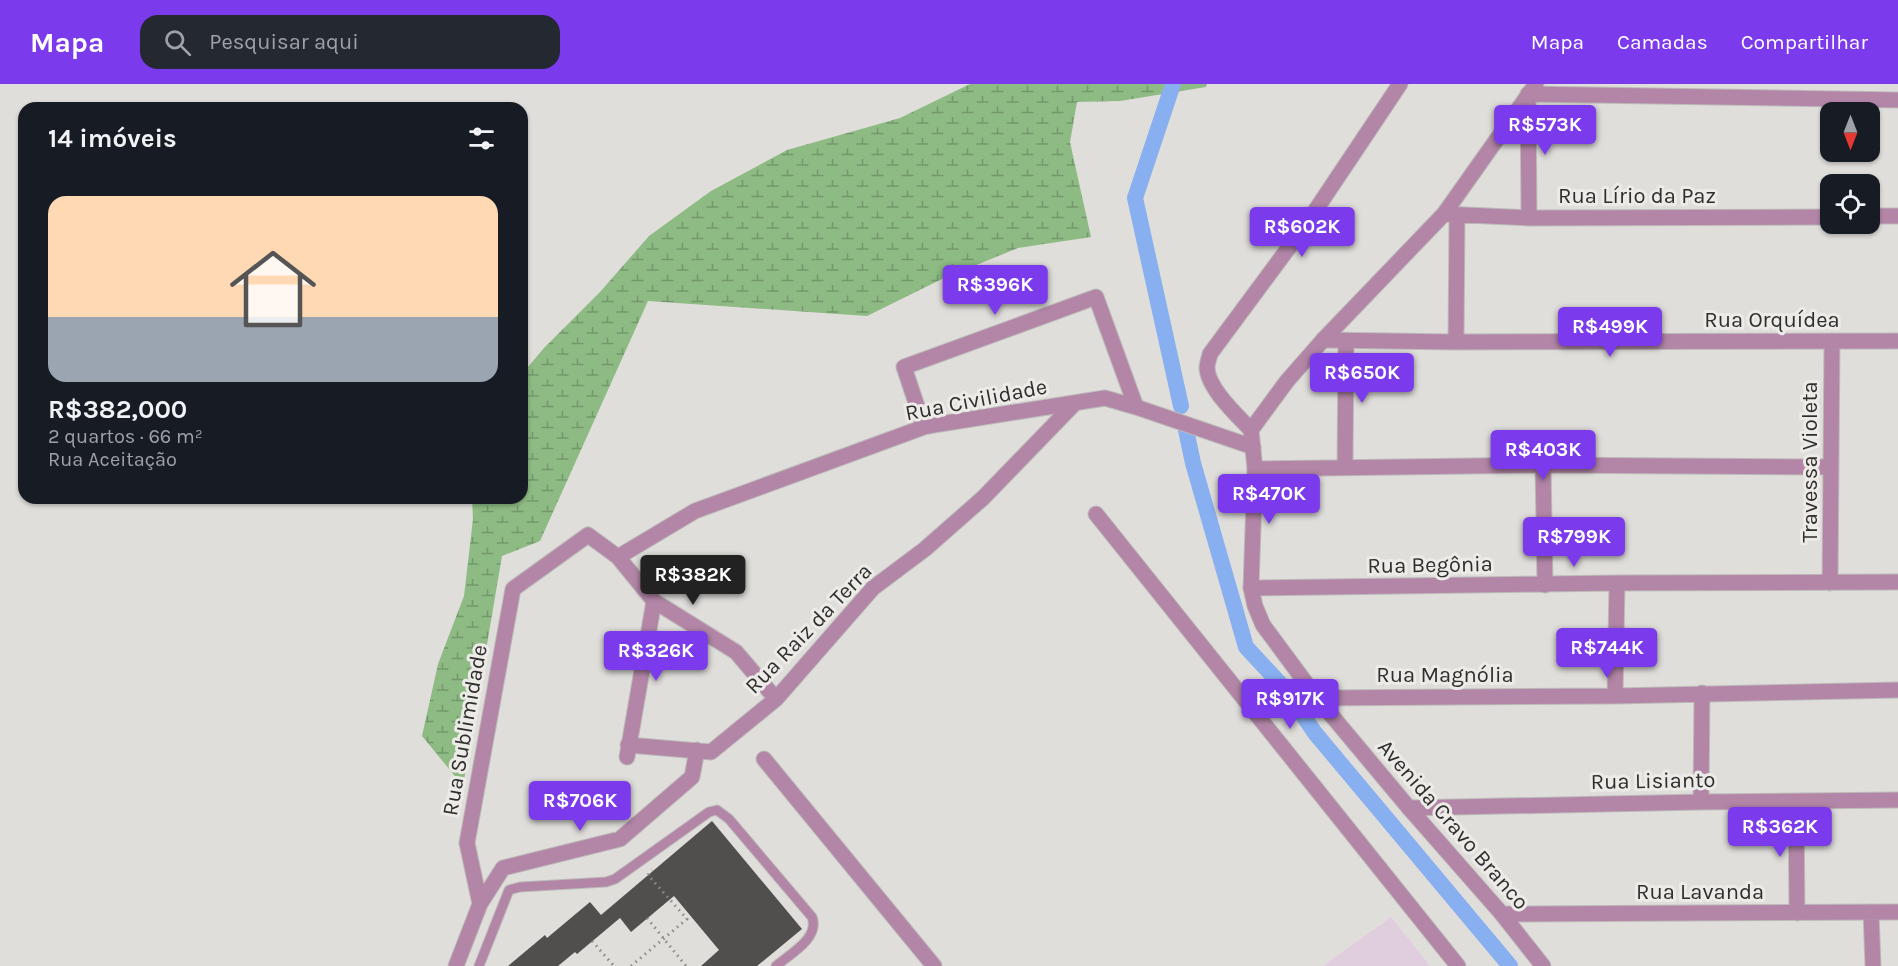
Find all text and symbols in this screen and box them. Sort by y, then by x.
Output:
search box [140,15,560,69]
text: Mapa [30,26,104,59]
icon: search [161,26,194,59]
text: Pesquisar aqui [209,29,359,55]
text: Mapa [1531,30,1584,54]
text: Camadas [1617,30,1708,54]
text: Compartilhar [1741,30,1868,54]
north arrow [1820,102,1880,162]
map controls [1820,102,1880,234]
pin: R$573K [1496,105,1594,156]
text: R$573K [1508,113,1582,136]
icon: filters [465,122,498,155]
text: 14 imóveis [48,123,177,154]
button: locate [1820,174,1880,234]
street label: Rua Lírio da Paz [1558,183,1716,209]
pin: R$602K [1253,207,1351,258]
text: R$602K [1264,215,1340,238]
icon: home [219,235,327,343]
pin: R$396K [946,265,1044,316]
text: R$396K [957,273,1033,296]
pin: R$499K [1561,307,1659,358]
street label: Rua Orquídea [1704,307,1840,333]
text: R$499K [1572,315,1648,338]
pin: R$650K [1313,353,1411,404]
text: R$650K [1324,361,1400,384]
street label: Rua Civilidade [903,373,1049,426]
street label: Travessa Violeta [1797,381,1823,543]
text: R$382,000 [48,394,187,425]
text: 2 quartos · 66 m² [48,425,203,448]
pin: R$403K [1494,430,1592,481]
text: R$403K [1505,438,1581,461]
text: Rua Aceitação [48,448,177,471]
pin: R$470K [1220,474,1318,525]
text: R$470K [1232,482,1306,505]
pin: R$799K [1525,517,1623,568]
text: R$799K [1537,525,1611,548]
street label: Rua Begônia [1367,551,1493,579]
pin: R$382K [644,555,742,606]
street label: Rua Raiz da Terra [740,558,877,699]
text: R$382K [654,563,732,586]
pin: R$744K [1558,628,1656,679]
pin: R$326K [607,631,705,682]
text: R$744K [1570,636,1644,659]
text: R$326K [618,639,694,662]
street label: Rua Sublimidade [437,643,493,818]
street label: Rua Magnólia [1376,662,1514,688]
pin: R$917K [1241,679,1339,730]
text: R$917K [1255,687,1325,710]
street label: Avenida Cravo Branco [1372,734,1534,915]
street label: Rua Lisianto [1590,767,1716,795]
pin: R$706K [531,781,629,832]
text: R$706K [543,789,617,812]
pin: R$362K [1731,807,1829,858]
text: R$362K [1742,815,1818,838]
street label: Rua Lavanda [1636,879,1764,905]

